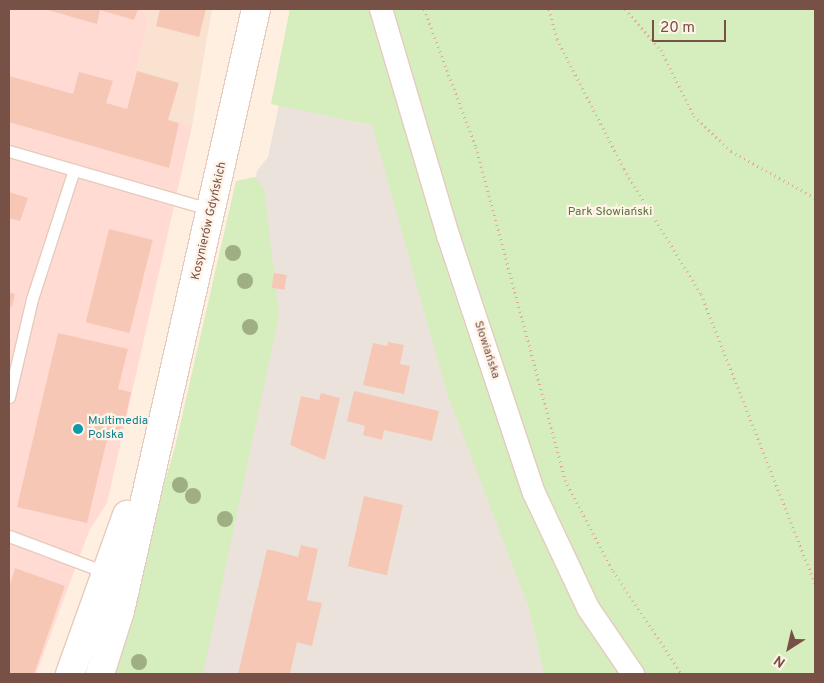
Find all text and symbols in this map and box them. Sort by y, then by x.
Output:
scale bar [654,10,728,42]
text: 20 m [660,19,695,38]
street label: Kosynierów Gdyńskich [189,160,231,282]
park label: Park Słowiański [568,206,652,220]
street label: Słowiańska [470,319,502,381]
place label: Multimedia Polska [88,415,148,443]
marker: Multimedia Polska [72,423,84,435]
north arrow [764,623,814,673]
text: N [771,651,789,671]

